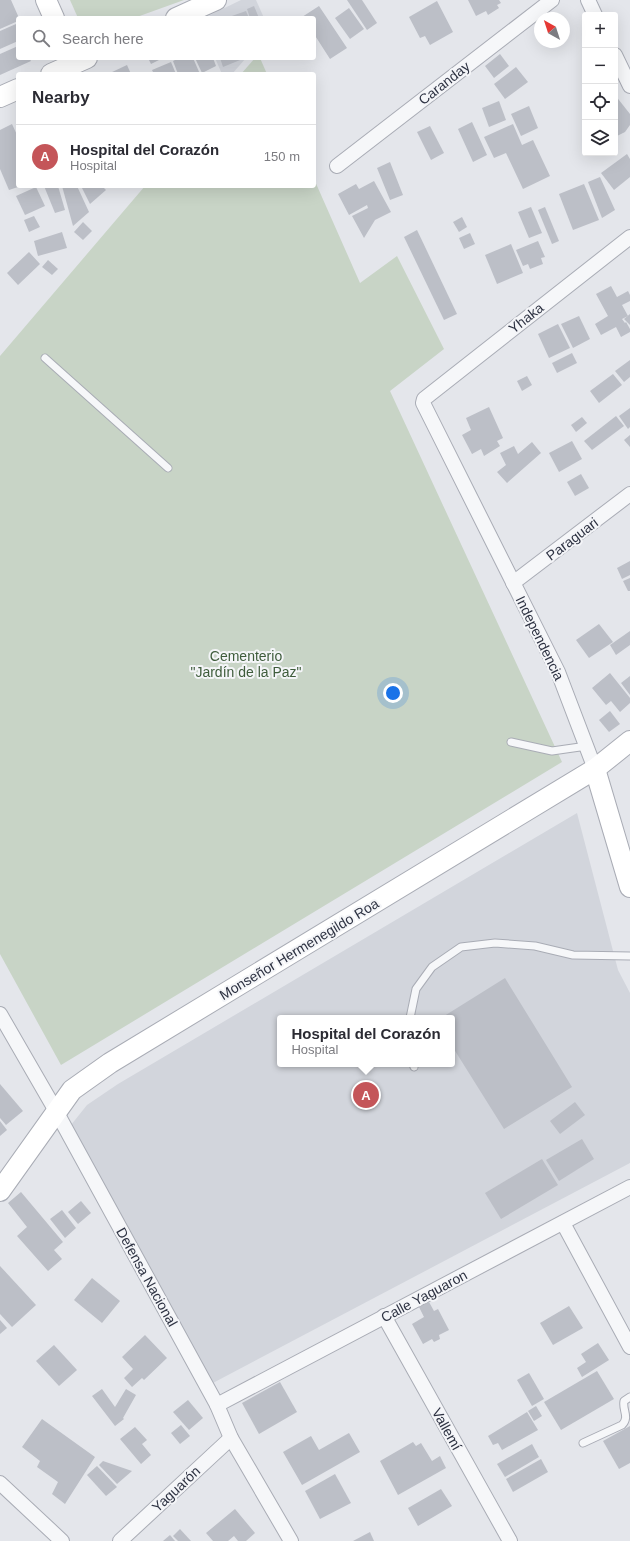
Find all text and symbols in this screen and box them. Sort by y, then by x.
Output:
north arrow [534,12,570,48]
map controls [582,12,618,156]
button: + [582,12,618,48]
search box [16,16,316,60]
icon: search [30,27,52,49]
text: Search here [62,30,144,47]
button: − [582,48,618,84]
street label: Caranday [415,58,473,108]
button: locate [582,84,618,120]
text: Nearby [32,88,90,107]
button: layers [582,120,618,156]
text: Hospital del Corazón [70,141,219,158]
text: A [40,149,50,164]
text: 150 m [264,149,300,164]
text: Hospital [70,158,117,173]
street label: Yhaka [505,299,547,337]
street label: Paraguari [543,514,601,564]
street label: Independencia [513,593,567,683]
park label: Cementerio "Jardín de la Paz" [190,648,302,680]
your location [383,683,403,703]
street label: Monseñor Hermenegildo Roa [217,895,382,1003]
popup [277,1015,455,1067]
text: Hospital del Corazón [291,1025,441,1042]
text: Hospital [291,1042,338,1057]
pin: A [353,1080,379,1110]
street label: Defensa Nacional [113,1225,181,1329]
street label: Calle Yaguaron [378,1267,470,1325]
street label: Vallemí [429,1405,465,1453]
street label: Yaguarón [149,1463,203,1515]

